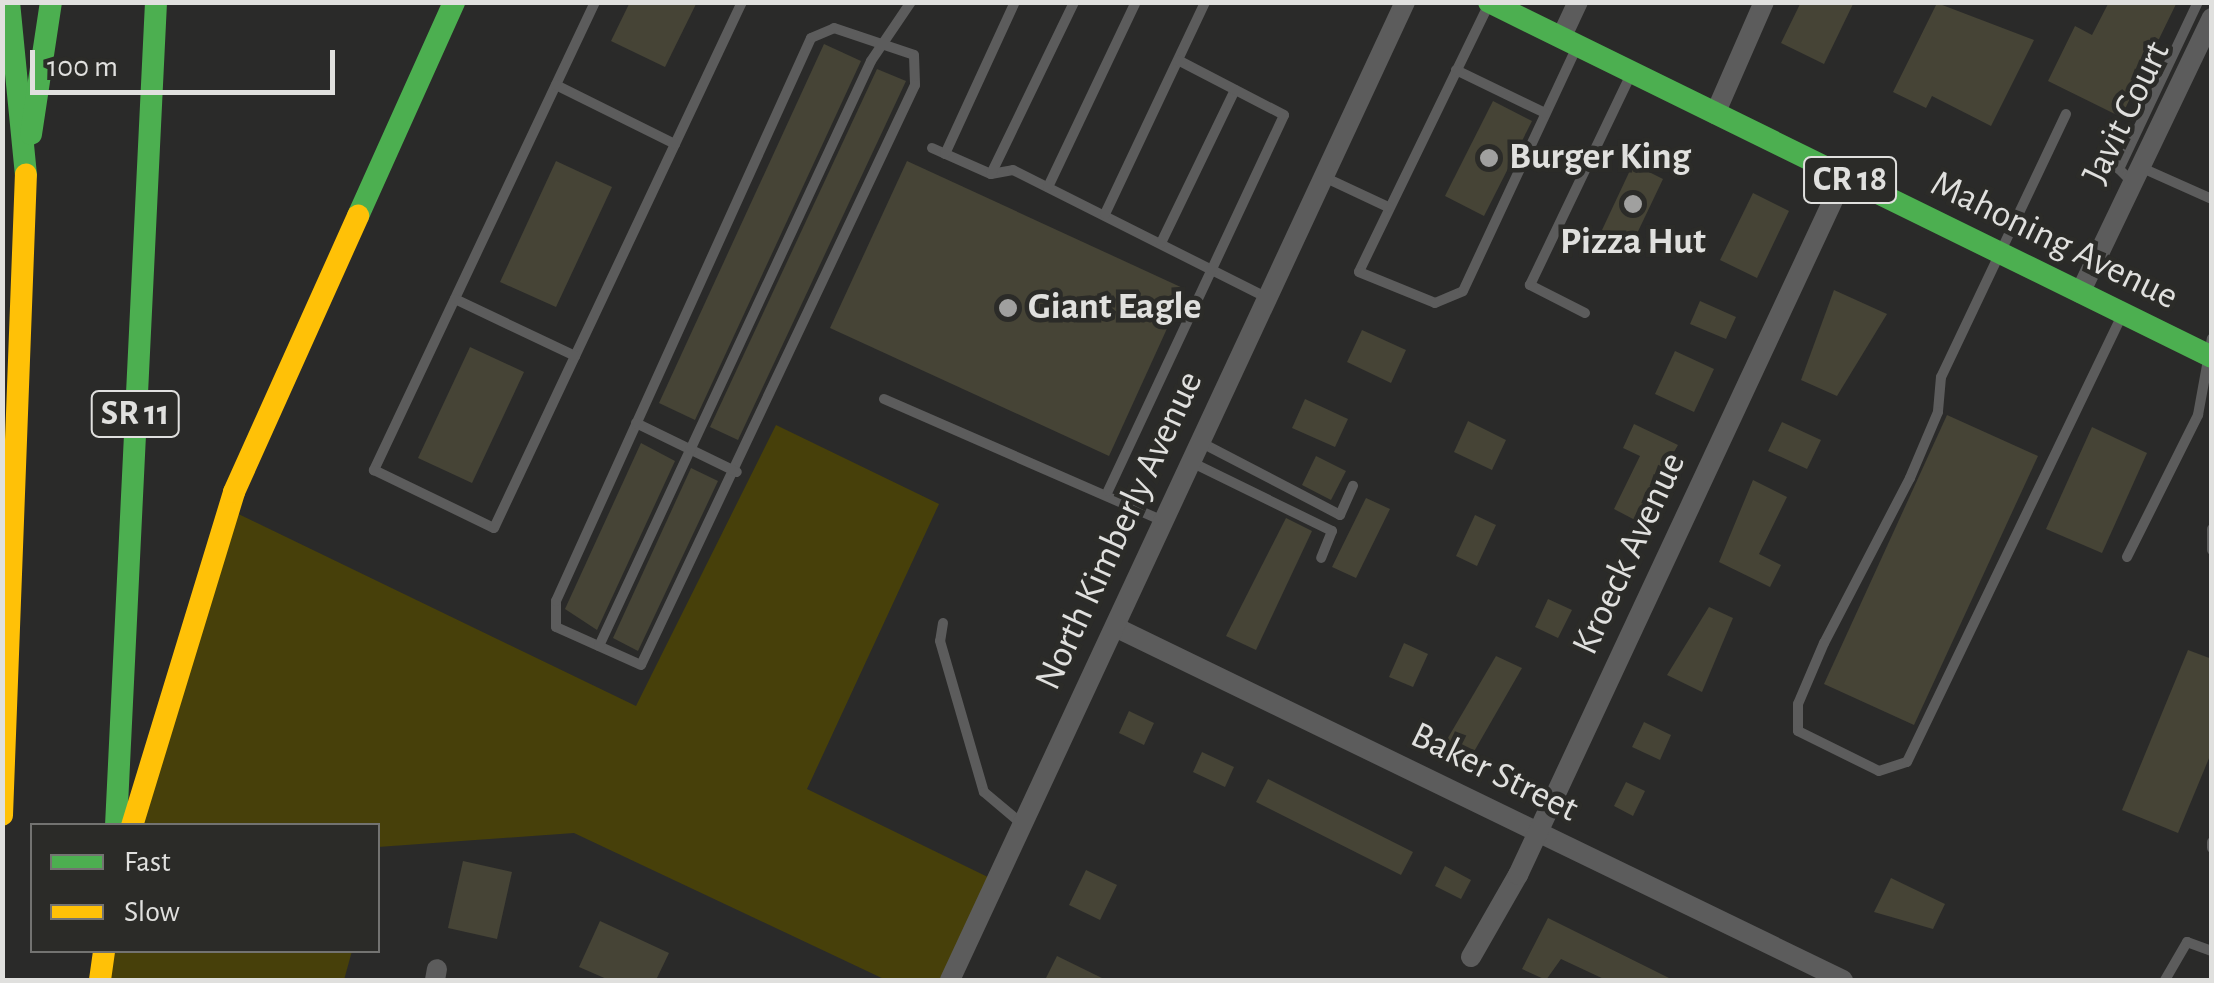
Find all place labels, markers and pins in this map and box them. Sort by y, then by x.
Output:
place label: Burger King [1509,135,1691,181]
marker: Burger King [1478,147,1500,169]
marker: Pizza Hut [1622,193,1644,215]
place label: Pizza Hut [1560,220,1706,266]
place label: Giant Eagle [1028,285,1201,331]
marker: Giant Eagle [997,297,1019,319]

